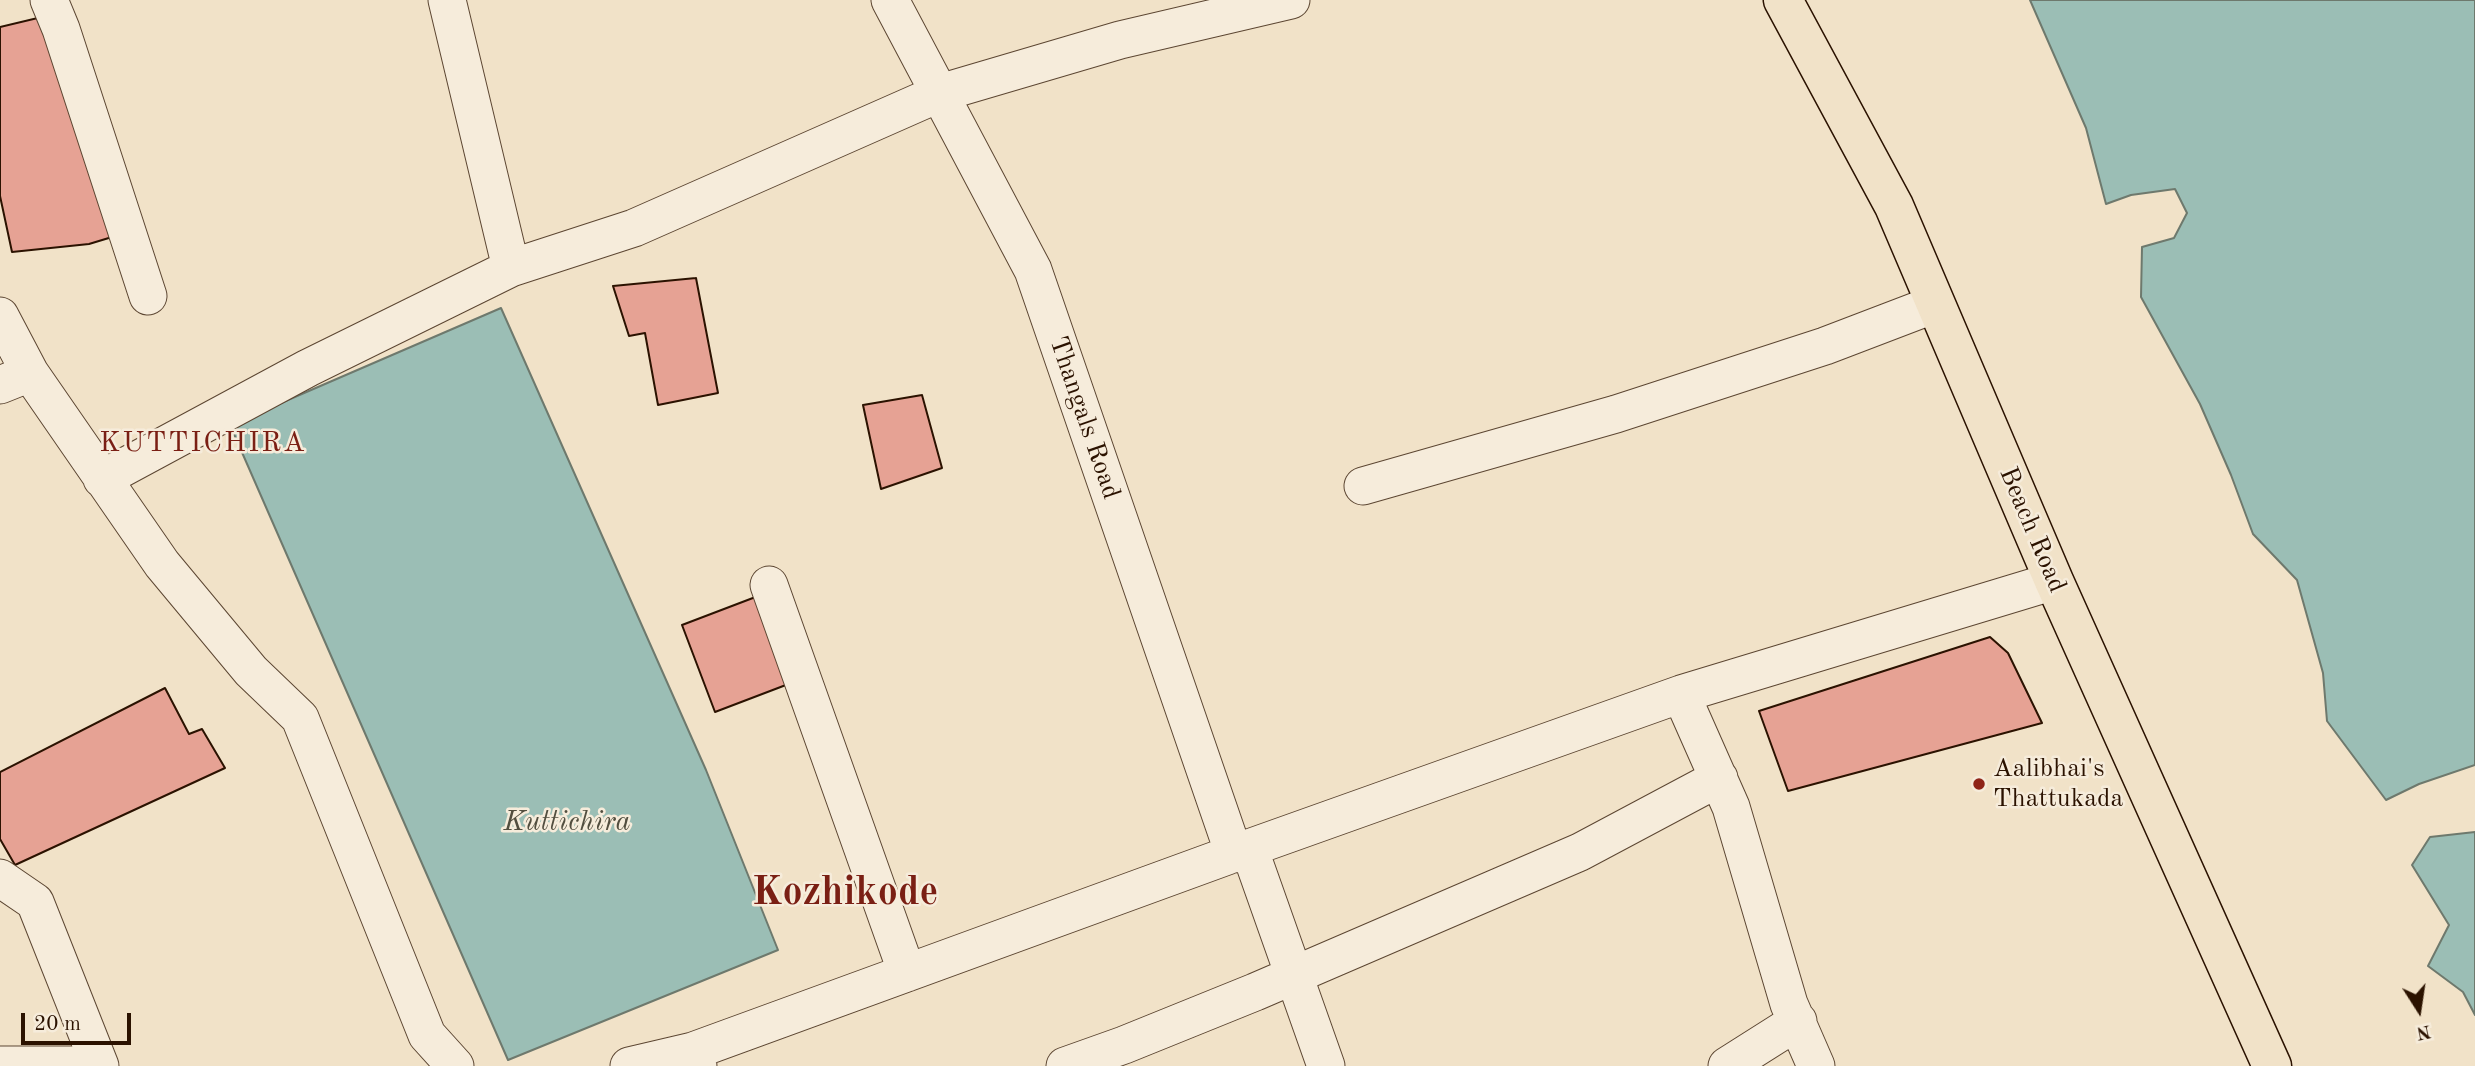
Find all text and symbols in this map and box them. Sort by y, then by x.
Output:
street label: Thangals Road [1042,333,1126,503]
district label: KUTTICHIRA [101,427,305,461]
street label: Beach Road [1992,462,2072,598]
place label: Aalibhai's Thattukada [1993,753,2123,814]
marker: Aalibhai's Thattukada [1971,776,1987,792]
water label: Kuttichira [503,806,631,840]
district label: Kozhikode [752,870,938,918]
north arrow [2384,975,2454,1045]
scale bar [24,1000,135,1044]
text: 20 m [34,1014,81,1035]
text: N [2414,1020,2433,1042]

